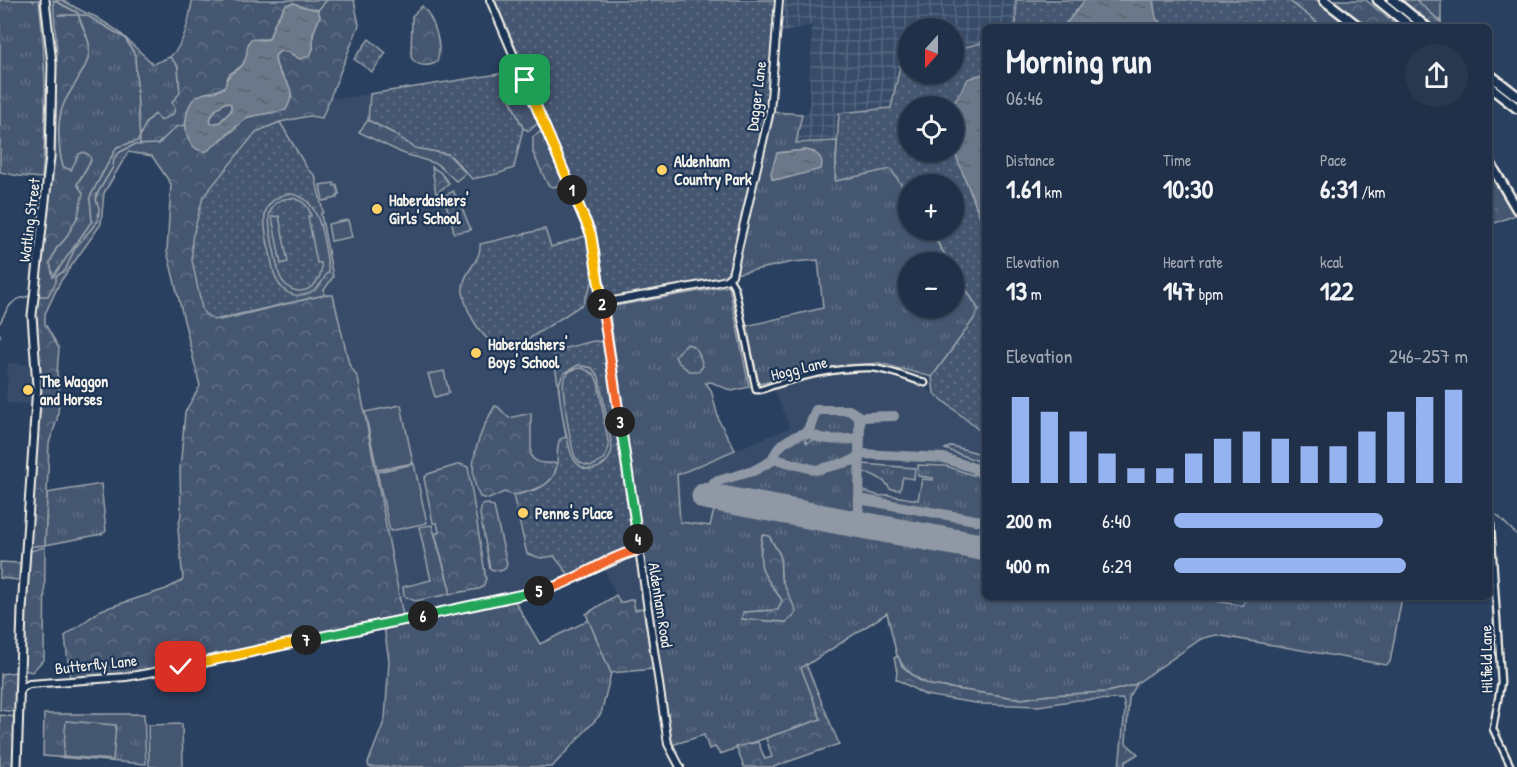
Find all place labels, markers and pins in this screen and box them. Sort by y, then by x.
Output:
pin [499,54,550,105]
place label: Aldenham Country Park [674,150,752,191]
marker: Aldenham Country Park [655,163,669,177]
pin: 1 [557,175,587,205]
place label: Haberdashers' Girls' School [389,189,469,229]
marker: Haberdashers' Girls' School [370,202,384,216]
pin: 2 [587,289,617,319]
place label: Haberdashers' Boys' School [488,333,568,374]
marker: Haberdashers' Boys' School [469,346,483,360]
place label: The Waggon and Horses [39,370,108,410]
marker: The Waggon and Horses [21,383,35,397]
pin: 3 [605,407,635,437]
place label: Penne's Place [535,502,614,524]
marker: Penne's Place [516,506,530,520]
pin: 4 [623,524,653,554]
pin: 5 [524,576,554,606]
pin: 6 [408,601,438,631]
pin: 7 [291,625,321,655]
pin [155,641,206,692]

